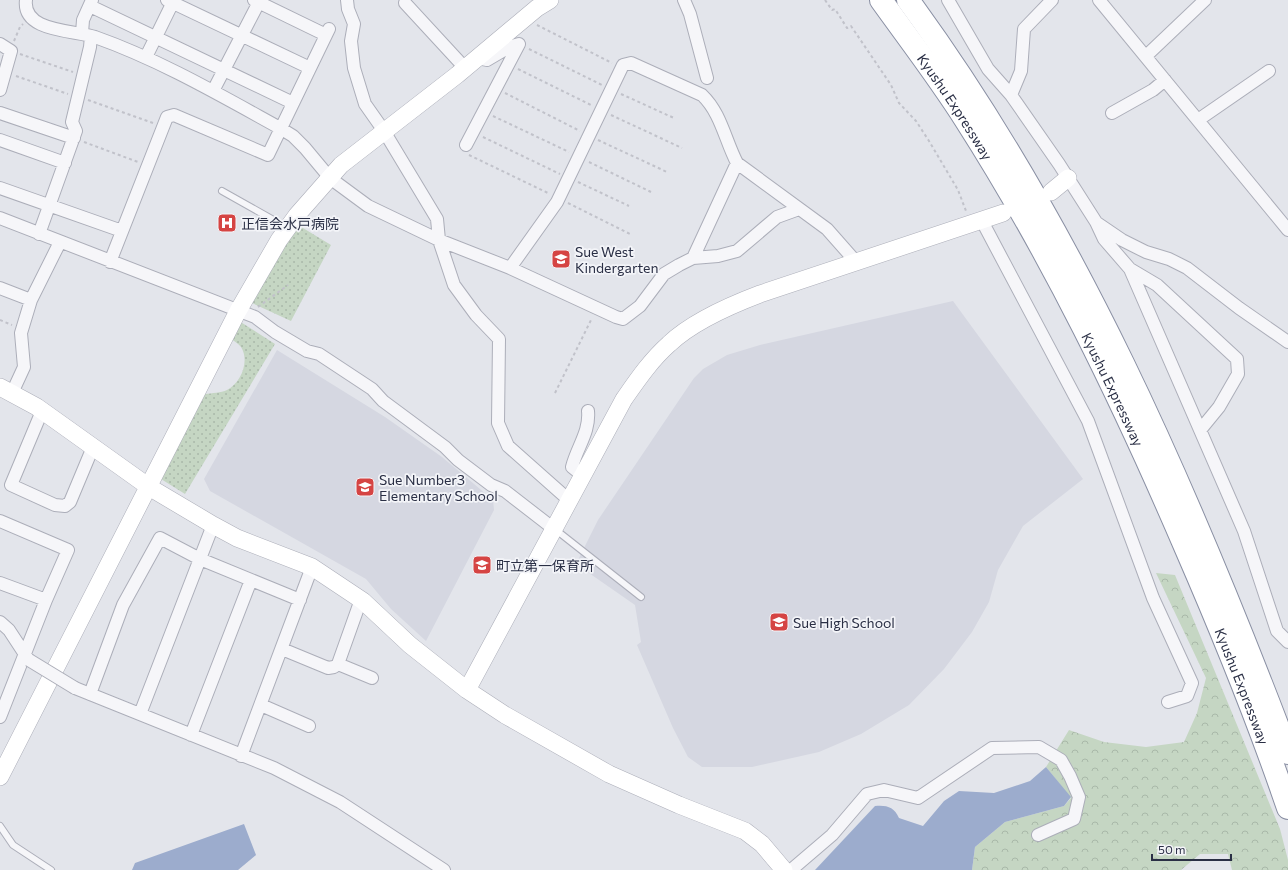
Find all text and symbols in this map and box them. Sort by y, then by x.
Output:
street label: Kyushu Expressway [914,50,997,163]
hospital icon: 正信会水戸病院 [216,212,238,234]
place label: 正信会水戸病院 [241,215,339,232]
place label: Sue West Kindergarten [575,243,659,276]
school or university icon: Sue West Kindergarten [550,248,572,270]
street label: Kyushu Expressway [1079,330,1148,449]
place label: Sue Number3 Elementary School [379,471,498,504]
school or university icon: Sue Number3 Elementary School [354,476,376,498]
school or university icon: 町立第一保育所 [471,554,493,576]
place label: 町立第一保育所 [496,557,594,574]
school or university icon: Sue High School [768,611,790,633]
place label: Sue High School [793,614,895,631]
street label: Kyushu Expressway [1212,625,1273,747]
scale bar [1152,836,1231,862]
text: 50 m [1158,842,1186,856]

